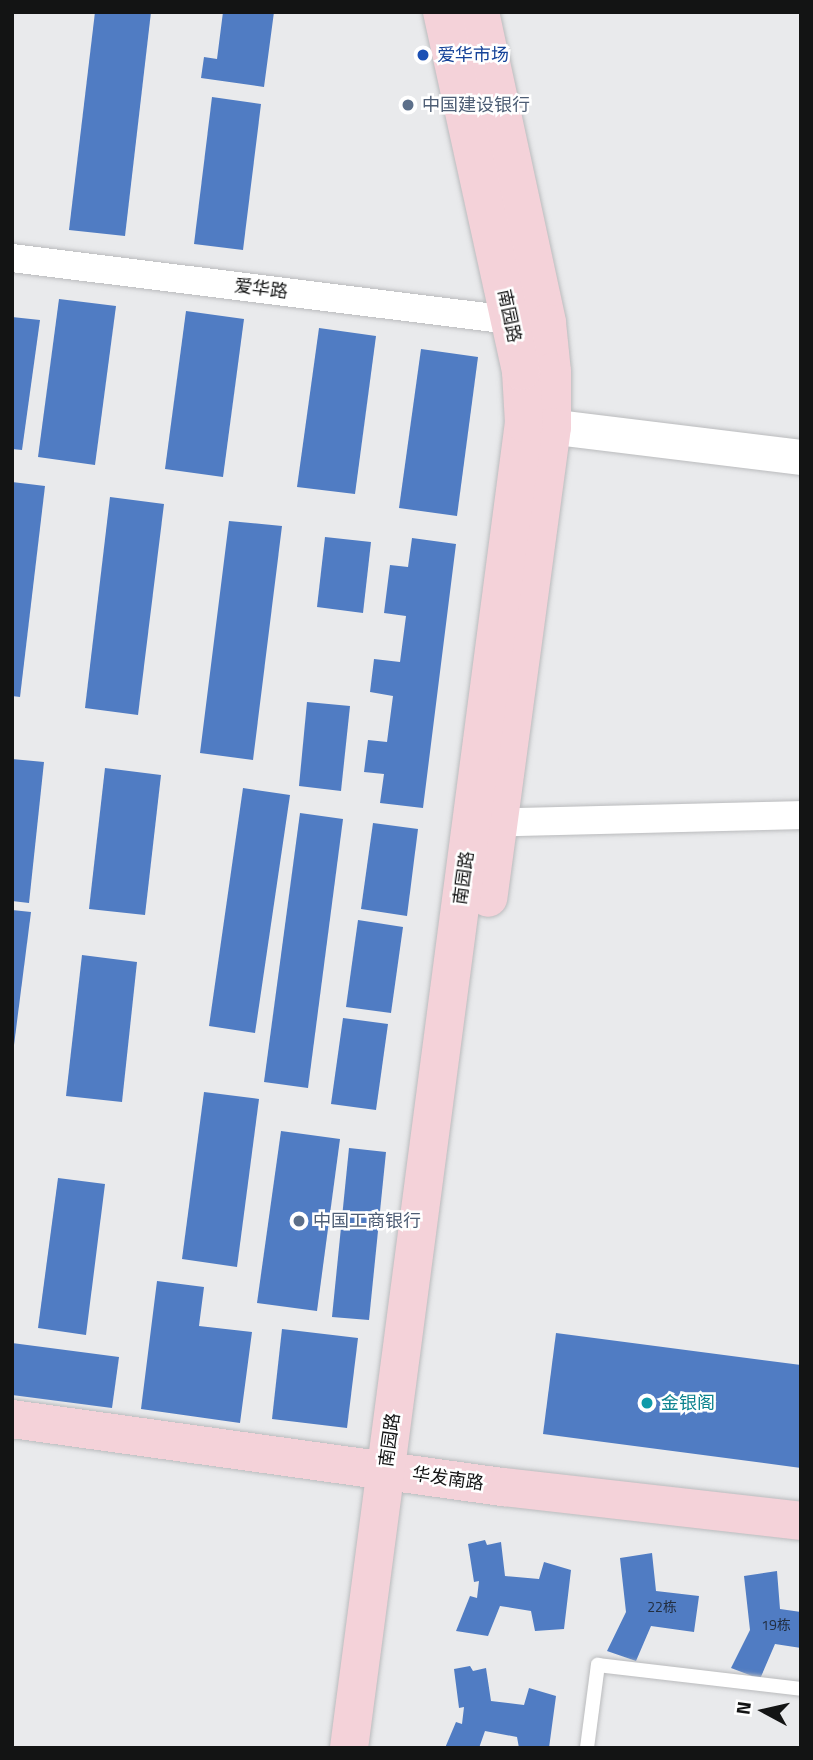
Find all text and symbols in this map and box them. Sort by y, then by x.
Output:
place label: 爱华市场 [437,44,509,66]
marker: 爱华市场 [415,47,431,63]
place label: 中国建设银行 [422,94,530,116]
marker: 中国建设银行 [400,97,416,113]
street label: 爱华路 [233,275,289,303]
street label: 南园路 [493,287,525,345]
street label: 南园路 [450,850,478,906]
place label: 中国工商银行 [313,1210,421,1232]
marker: 中国工商银行 [291,1213,307,1229]
place label: 金银阁 [661,1392,715,1414]
marker: 金银阁 [639,1395,655,1411]
street label: 南园路 [376,1412,404,1468]
street label: 华发南路 [411,1463,485,1495]
house number: 22栋 [647,1599,677,1615]
house number: 19栋 [761,1617,791,1633]
north arrow [729,1676,799,1746]
text: N [727,1699,758,1717]

